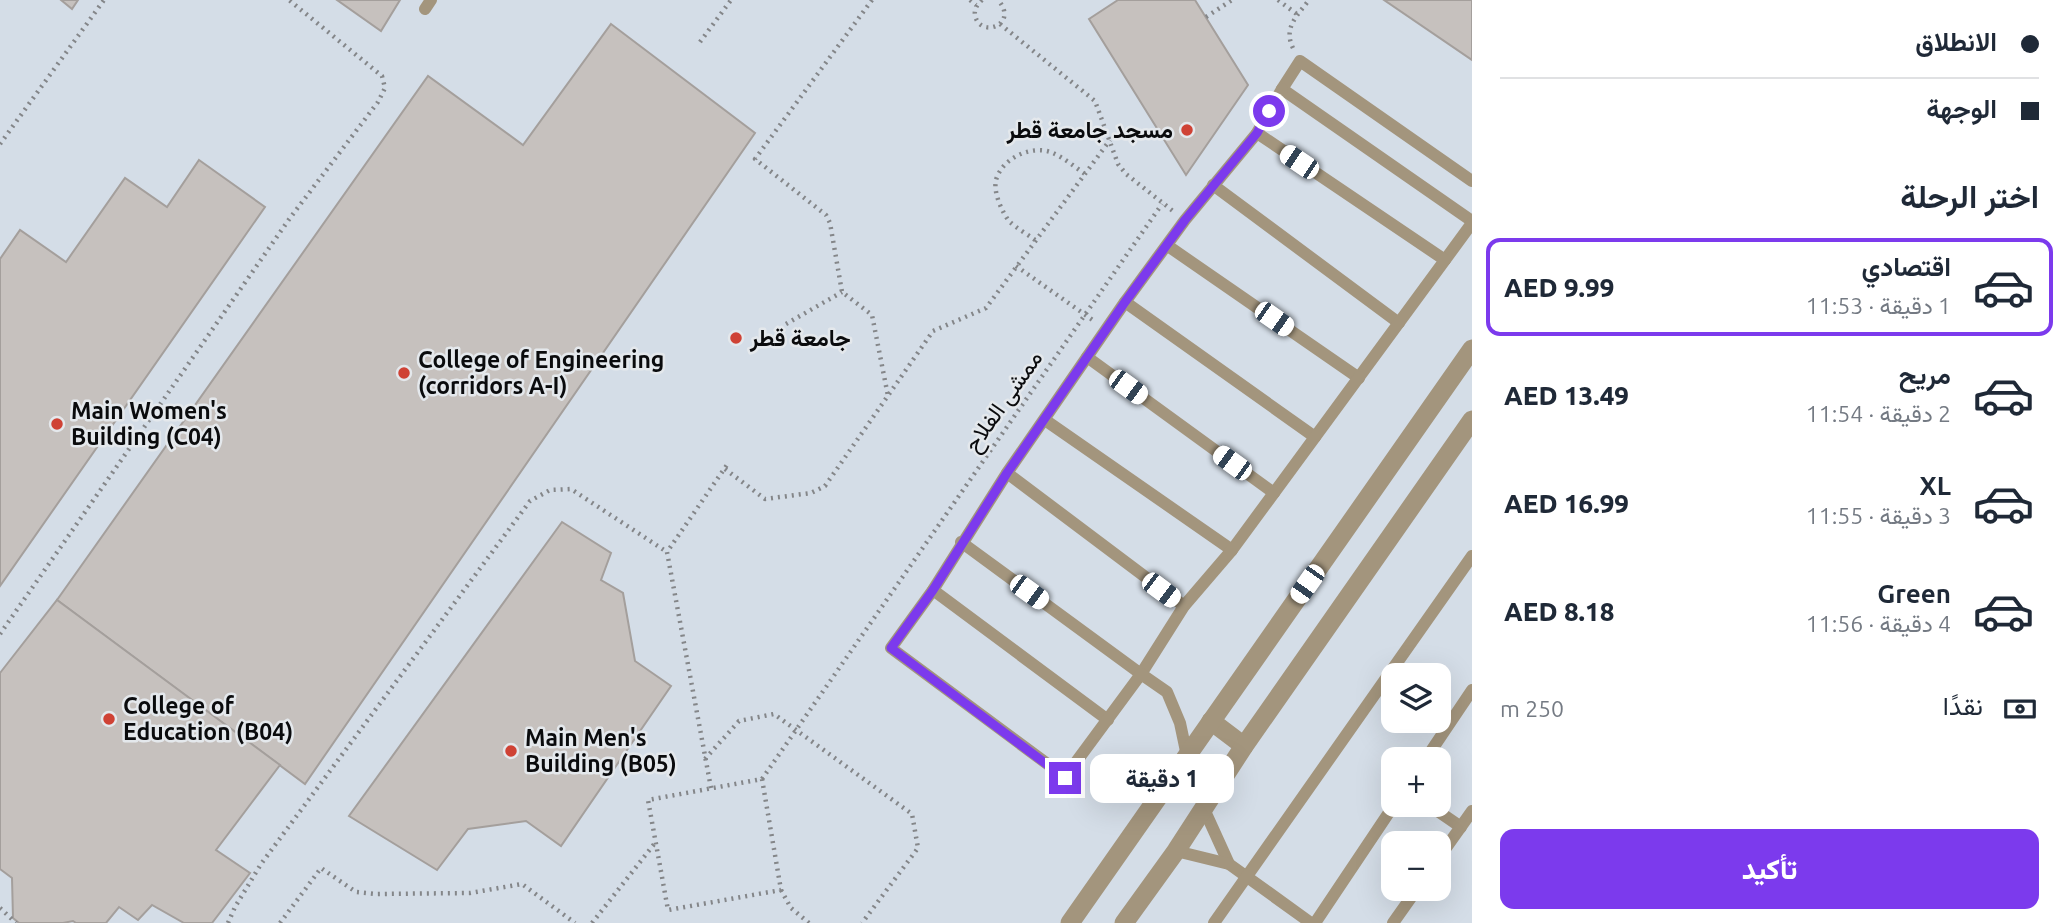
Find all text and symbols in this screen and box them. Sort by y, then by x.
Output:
text: الانطلاق [1915,27,1997,56]
text: الوجهة [1926,94,1997,123]
route start [1253,95,1285,127]
place label: مسجد جامعة قطر [1006,117,1173,145]
marker: مسجد جامعة قطر [1179,122,1195,138]
car [1276,142,1323,182]
text: اختر الرحلة [1900,178,2039,214]
text: اقتصادي [1862,252,1951,281]
icon: car [1972,256,2035,319]
text: AED 9.99 [1504,273,1614,302]
text: 1 دقيقة · 11:53 [1806,293,1951,318]
car [1251,298,1298,340]
place label: جامعة قطر [749,325,851,353]
marker: جامعة قطر [728,330,744,346]
street label: ممشى الفلاح [959,345,1050,458]
place label: College of Engineering (corridors A-I) [418,347,664,399]
text: مريح [1899,360,1951,389]
icon: car [1972,364,2035,427]
marker: College of Engineering (corridors A-I) [396,365,412,381]
car [1105,366,1152,408]
text: AED 13.49 [1504,381,1629,410]
place label: Main Women's Building (C04) [71,398,227,450]
text: 2 دقيقة · 11:54 [1806,401,1951,426]
marker: Main Women's Building (C04) [49,416,65,432]
car [1209,442,1256,484]
text: XL [1920,471,1951,500]
icon: car [1972,472,2035,535]
text: AED 16.99 [1504,489,1629,518]
text: 3 دقيقة · 11:55 [1806,503,1951,528]
car [1287,561,1328,607]
car [1138,569,1185,611]
car [1006,571,1053,613]
text: Green [1877,579,1951,608]
icon: car [1972,580,2035,643]
text: AED 8.18 [1504,597,1614,626]
text: 4 دقيقة · 11:56 [1806,611,1951,636]
map controls [1381,663,1451,901]
button: layers [1381,663,1451,733]
icon: cash [2001,690,2039,728]
text: نقدًا [1943,691,1983,720]
place label: College of Education (B04) [123,693,293,745]
text: 250 m [1500,696,1564,721]
marker: College of Education (B04) [101,711,117,727]
place label: Main Men's Building (B05) [525,725,677,777]
marker: Main Men's Building (B05) [503,743,519,759]
button: + [1381,747,1451,817]
callout: 1 دقيقة [1090,754,1233,802]
route end [1049,762,1081,794]
text: 1 دقيقة [1126,766,1198,791]
button: تأكيد [1500,829,2039,909]
button: − [1381,831,1451,901]

